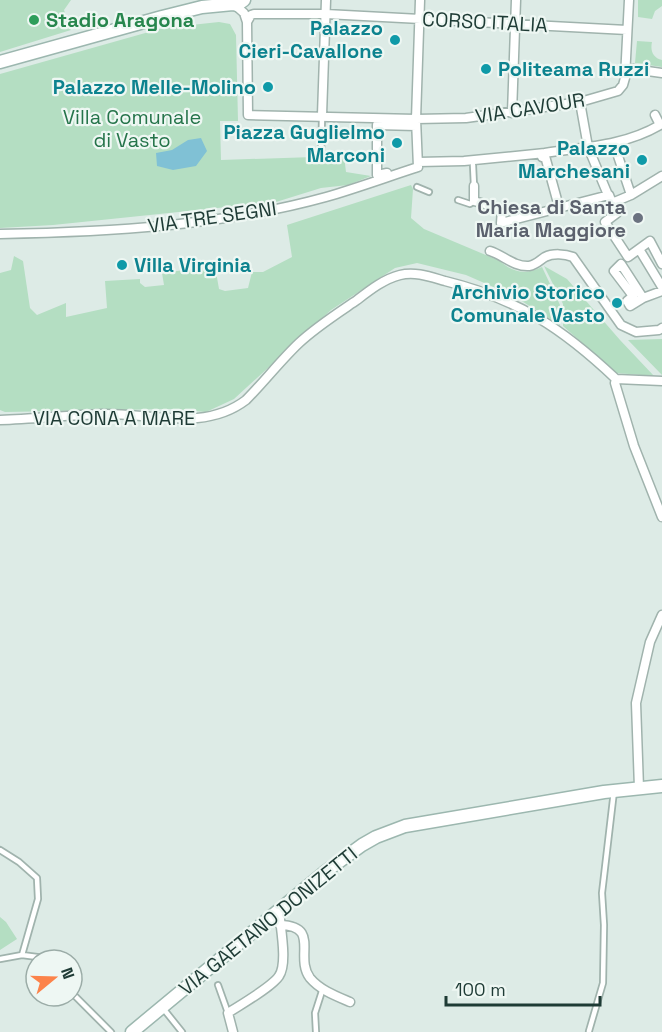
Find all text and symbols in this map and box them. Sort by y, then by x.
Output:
street label: CORSO ITALIA [422,6,549,38]
place label: Stadio Aragona [46,7,195,33]
marker: Stadio Aragona [27,13,41,27]
place label: Palazzo Cieri-Cavallone [238,15,383,64]
marker: Palazzo Cieri-Cavallone [388,33,402,47]
place label: Politeama Ruzzi [498,56,649,82]
marker: Politeama Ruzzi [479,62,493,76]
place label: Palazzo Melle-Molino [53,74,256,100]
marker: Palazzo Melle-Molino [261,80,275,94]
street label: VIA CAVOUR [473,87,587,129]
park label: Villa Comunale di Vasto [63,104,201,153]
place label: Piazza Guglielmo Marconi [224,119,385,168]
place label: Palazzo Marchesani [518,135,630,184]
marker: Piazza Guglielmo Marconi [390,136,404,150]
marker: Palazzo Marchesani [635,153,649,167]
place label: Chiesa di Santa Maria Maggiore [476,194,626,243]
street label: VIA TRE SEGNI [146,195,278,239]
marker: Chiesa di Santa Maria Maggiore [631,211,645,225]
place label: Villa Virginia [134,252,252,278]
marker: Villa Virginia [115,258,129,272]
place label: Archivio Storico Comunale Vasto [451,279,605,328]
marker: Archivio Storico Comunale Vasto [610,296,624,310]
street label: VIA CONA A MARE [33,405,195,431]
street label: VIA GAETANO DONIZETTI [173,841,363,1001]
north arrow [24,948,84,1008]
text: N [56,965,79,982]
scale bar [446,969,600,1007]
text: 100 m [455,978,506,1001]

